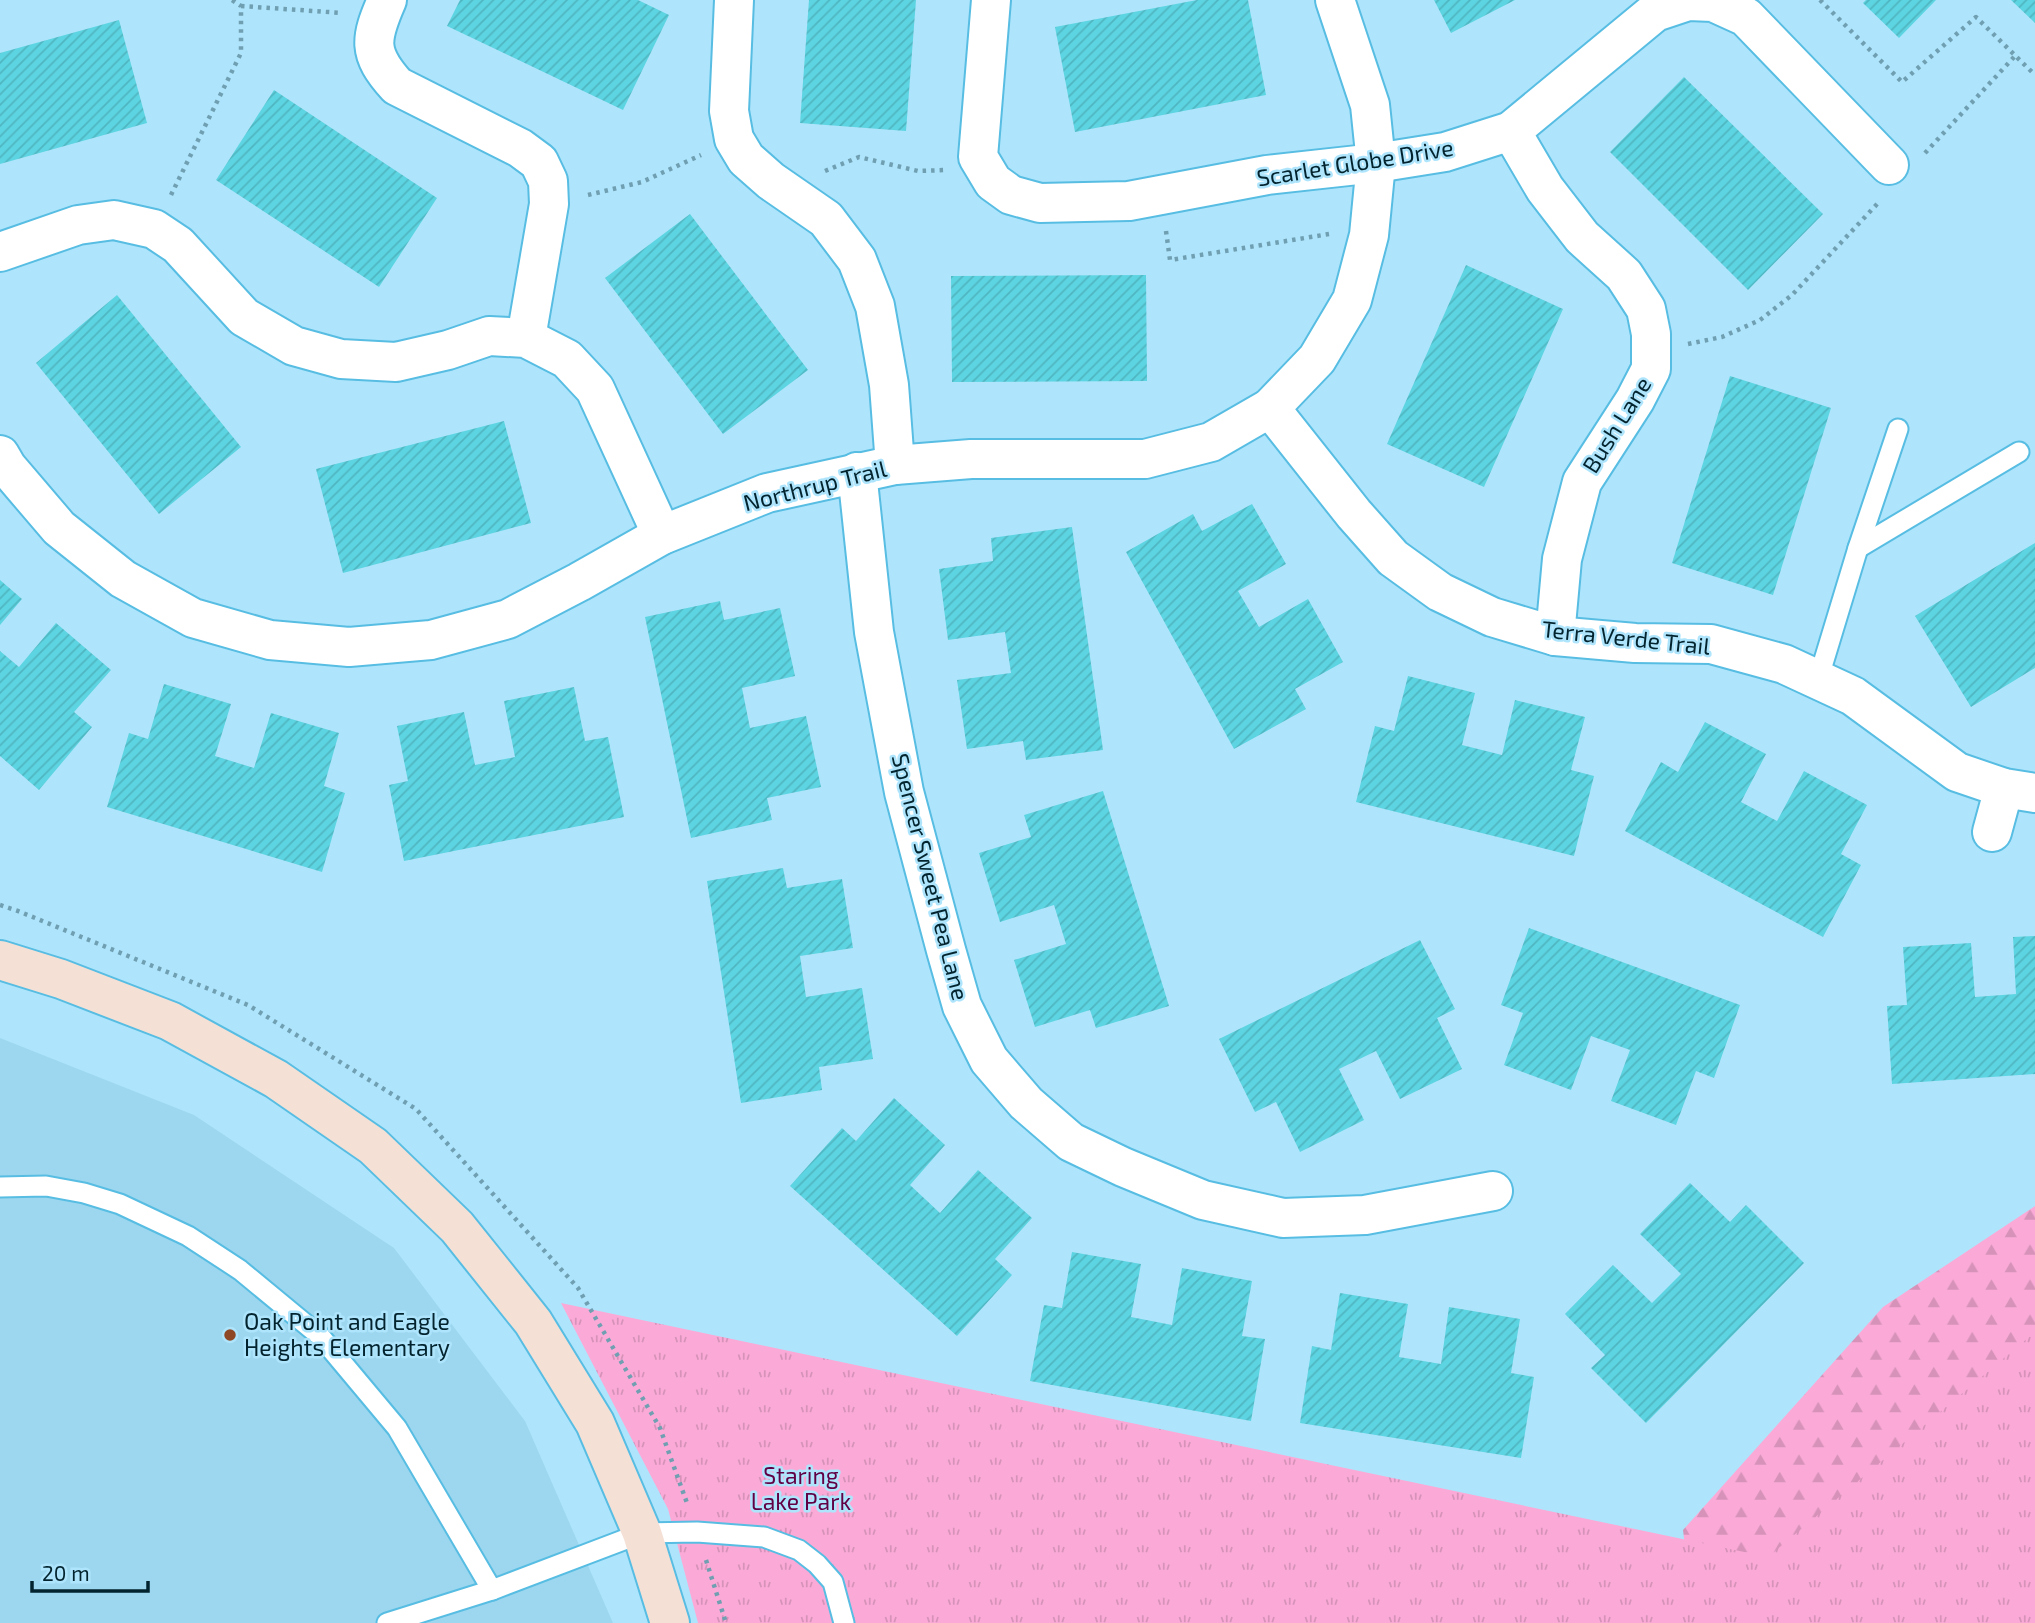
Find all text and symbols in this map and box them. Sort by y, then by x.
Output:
street label: Scarlet Globe Drive [1255,133,1455,191]
street label: Bush Lane [1576,371,1657,478]
street label: Northrup Trail [740,454,889,516]
street label: Terra Verde Trail [1541,614,1712,660]
street label: Spencer Sweet Pea Lane [887,751,975,1003]
place label: Oak Point and Eagle Heights Elementary [244,1307,450,1361]
marker: Oak Point and Eagle Heights Elementary [222,1327,238,1343]
park label: Staring Lake Park [751,1461,851,1515]
scale bar [32,1550,147,1594]
text: 20 m [42,1560,90,1585]

